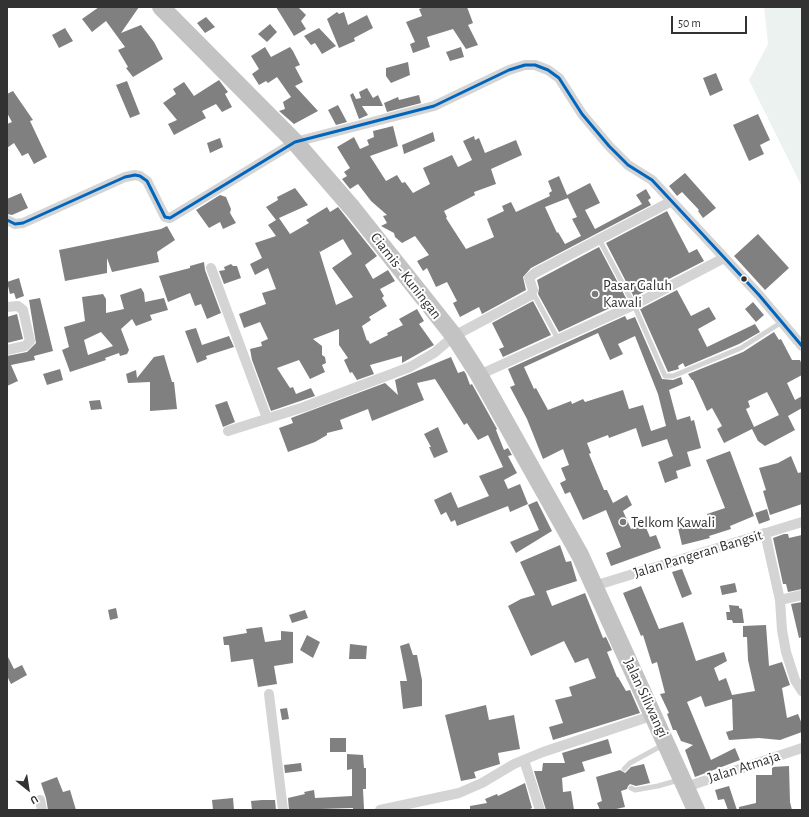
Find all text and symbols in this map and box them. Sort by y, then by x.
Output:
scale bar [673,8,749,34]
text: 50 m [678,17,701,29]
street label: Ciamis - Kuningan [367,229,445,323]
unlabelled marker [739,274,749,284]
place label: Pasar Galuh Kawali [603,276,672,311]
marker: Pasar Galuh Kawali [590,289,600,299]
place label: Telkom Kawali [631,513,715,531]
marker: Telkom Kawali [618,517,628,527]
street label: Jalan Pangeran Bangsit [631,526,765,582]
street label: Jalan Siliwangi [620,656,672,740]
street label: Jalan Atmaja [706,747,782,787]
north arrow [8,769,48,809]
text: U [28,793,40,806]

